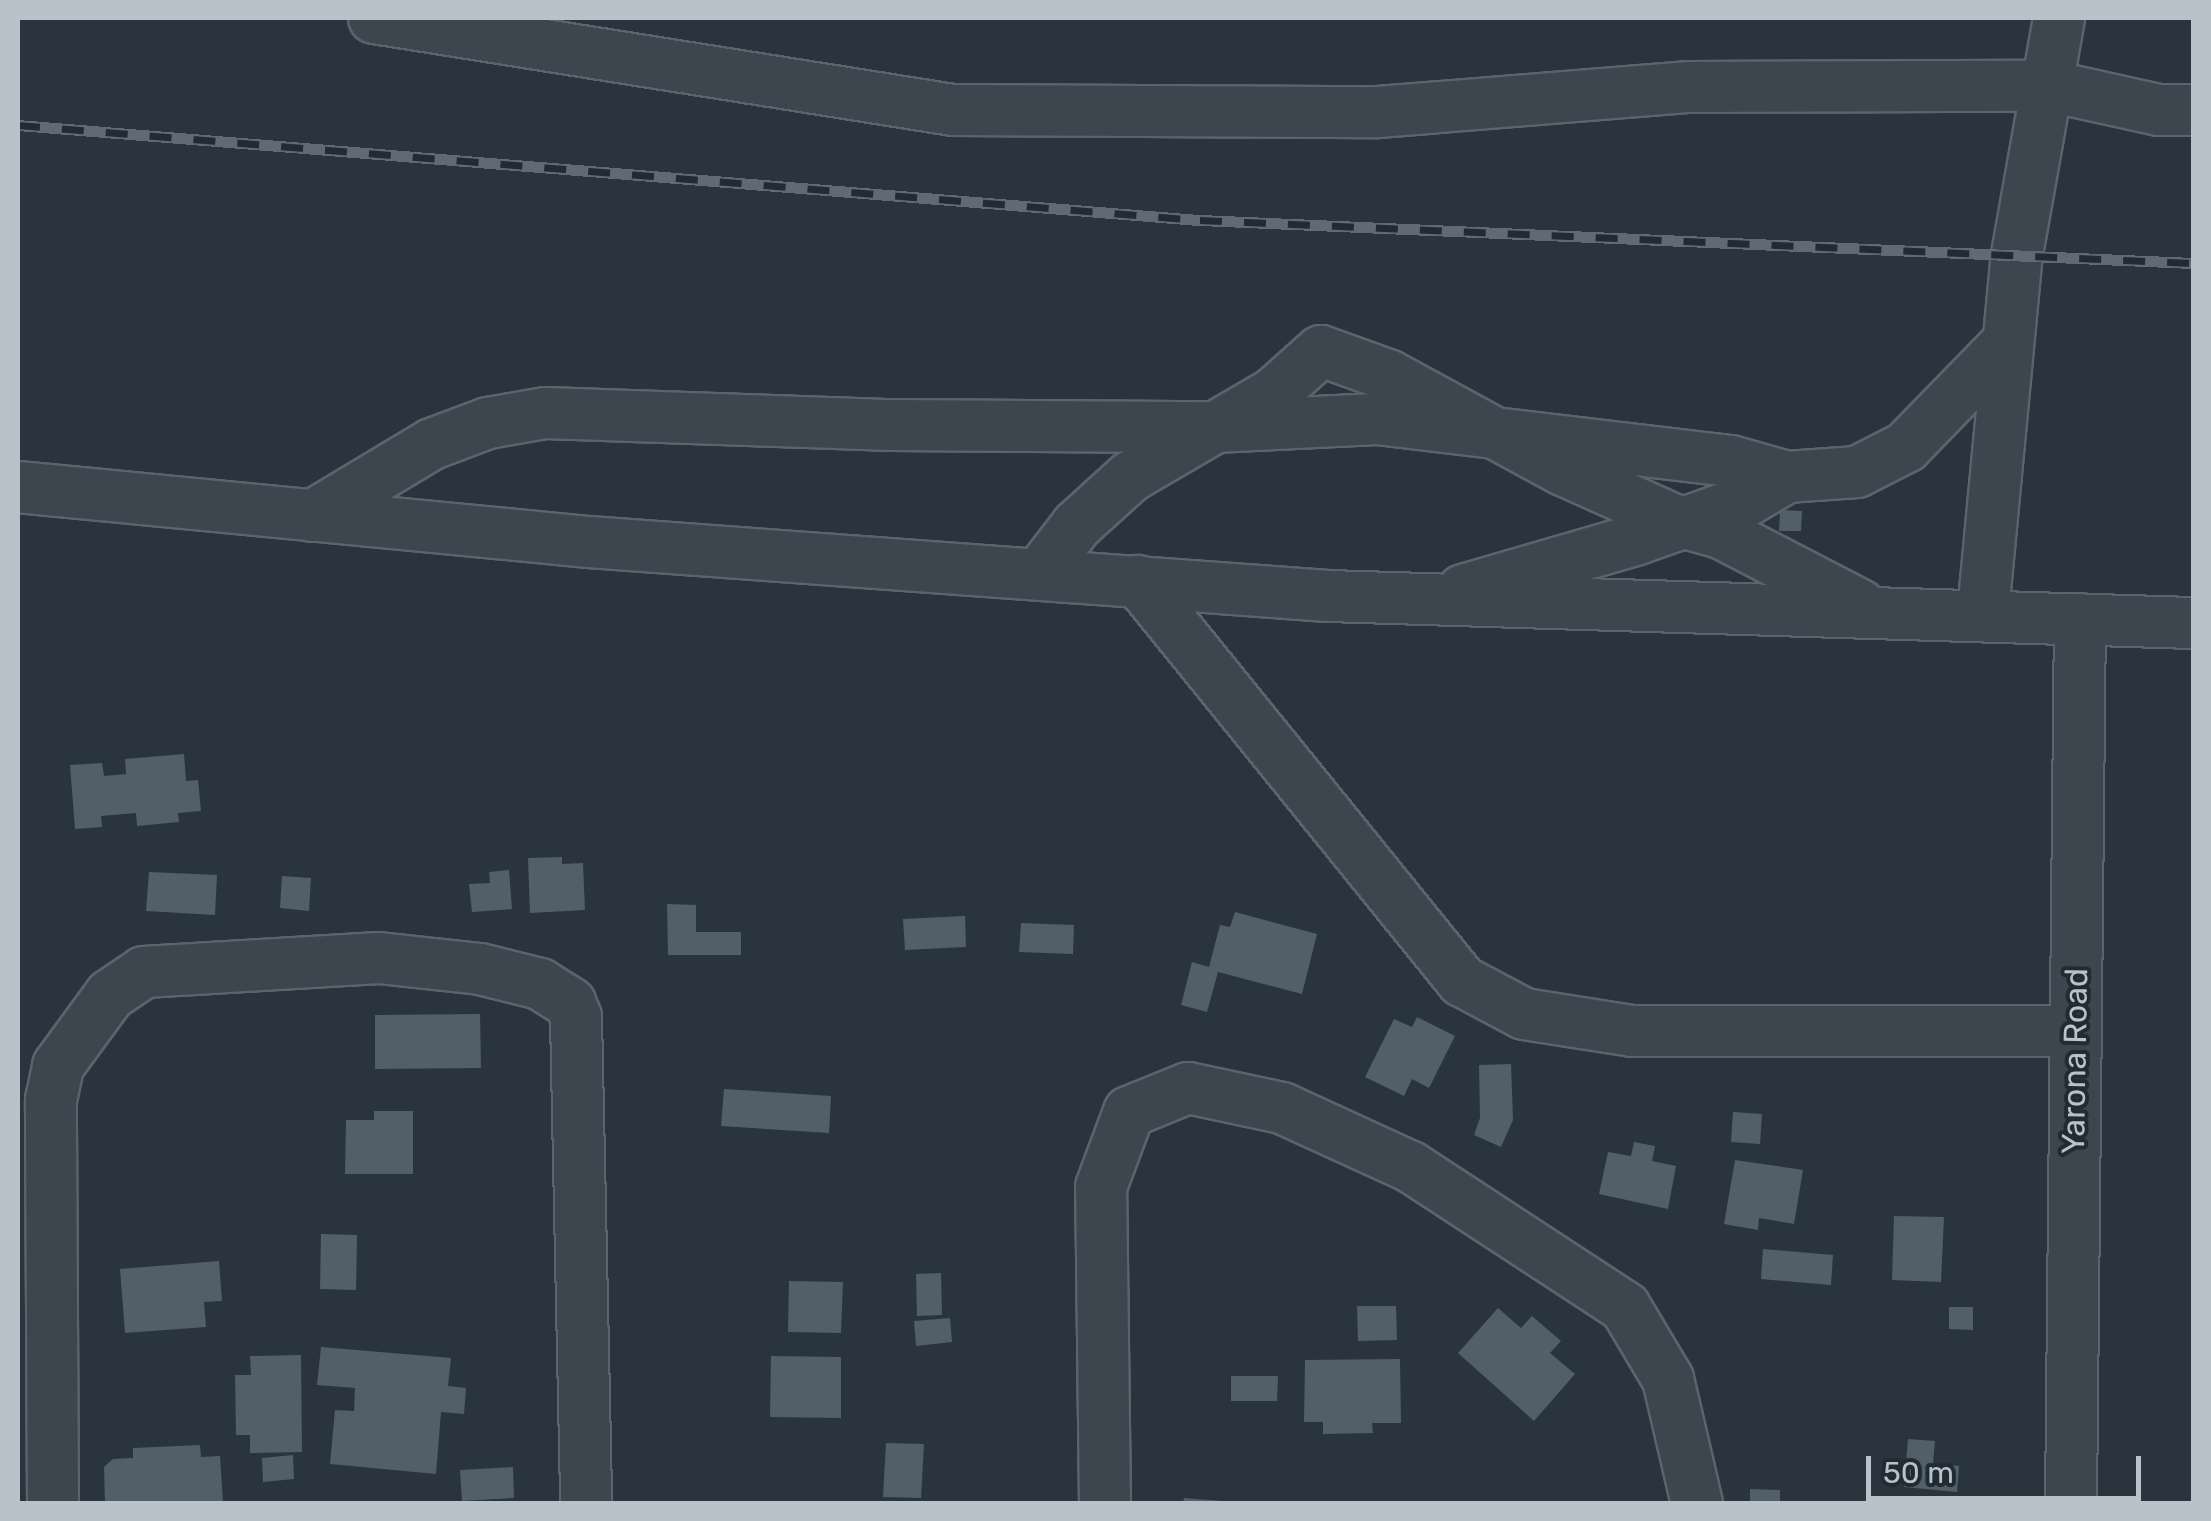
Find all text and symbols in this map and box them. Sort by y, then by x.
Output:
street label: Yarona Road [2054,968,2096,1154]
scale bar [1871,1436,2146,1498]
text: 50 m [1883,1455,1954,1491]

